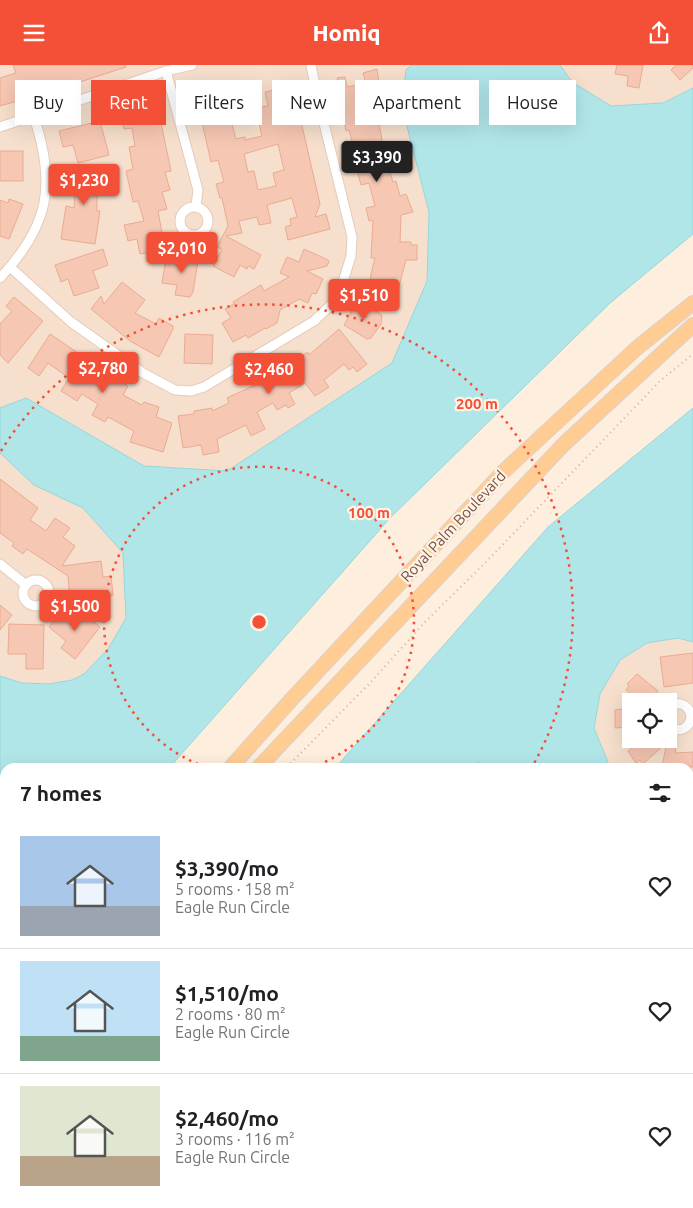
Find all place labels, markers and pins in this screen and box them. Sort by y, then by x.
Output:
pin: $3,390 [336,141,418,183]
pin: $1,230 [43,163,125,206]
pin: $2,010 [141,231,223,274]
pin: $1,510 [323,279,405,321]
pin: $2,780 [62,351,144,394]
pin: $2,460 [228,353,310,395]
pin: $1,500 [34,589,116,632]
centre of rings [250,613,268,631]

